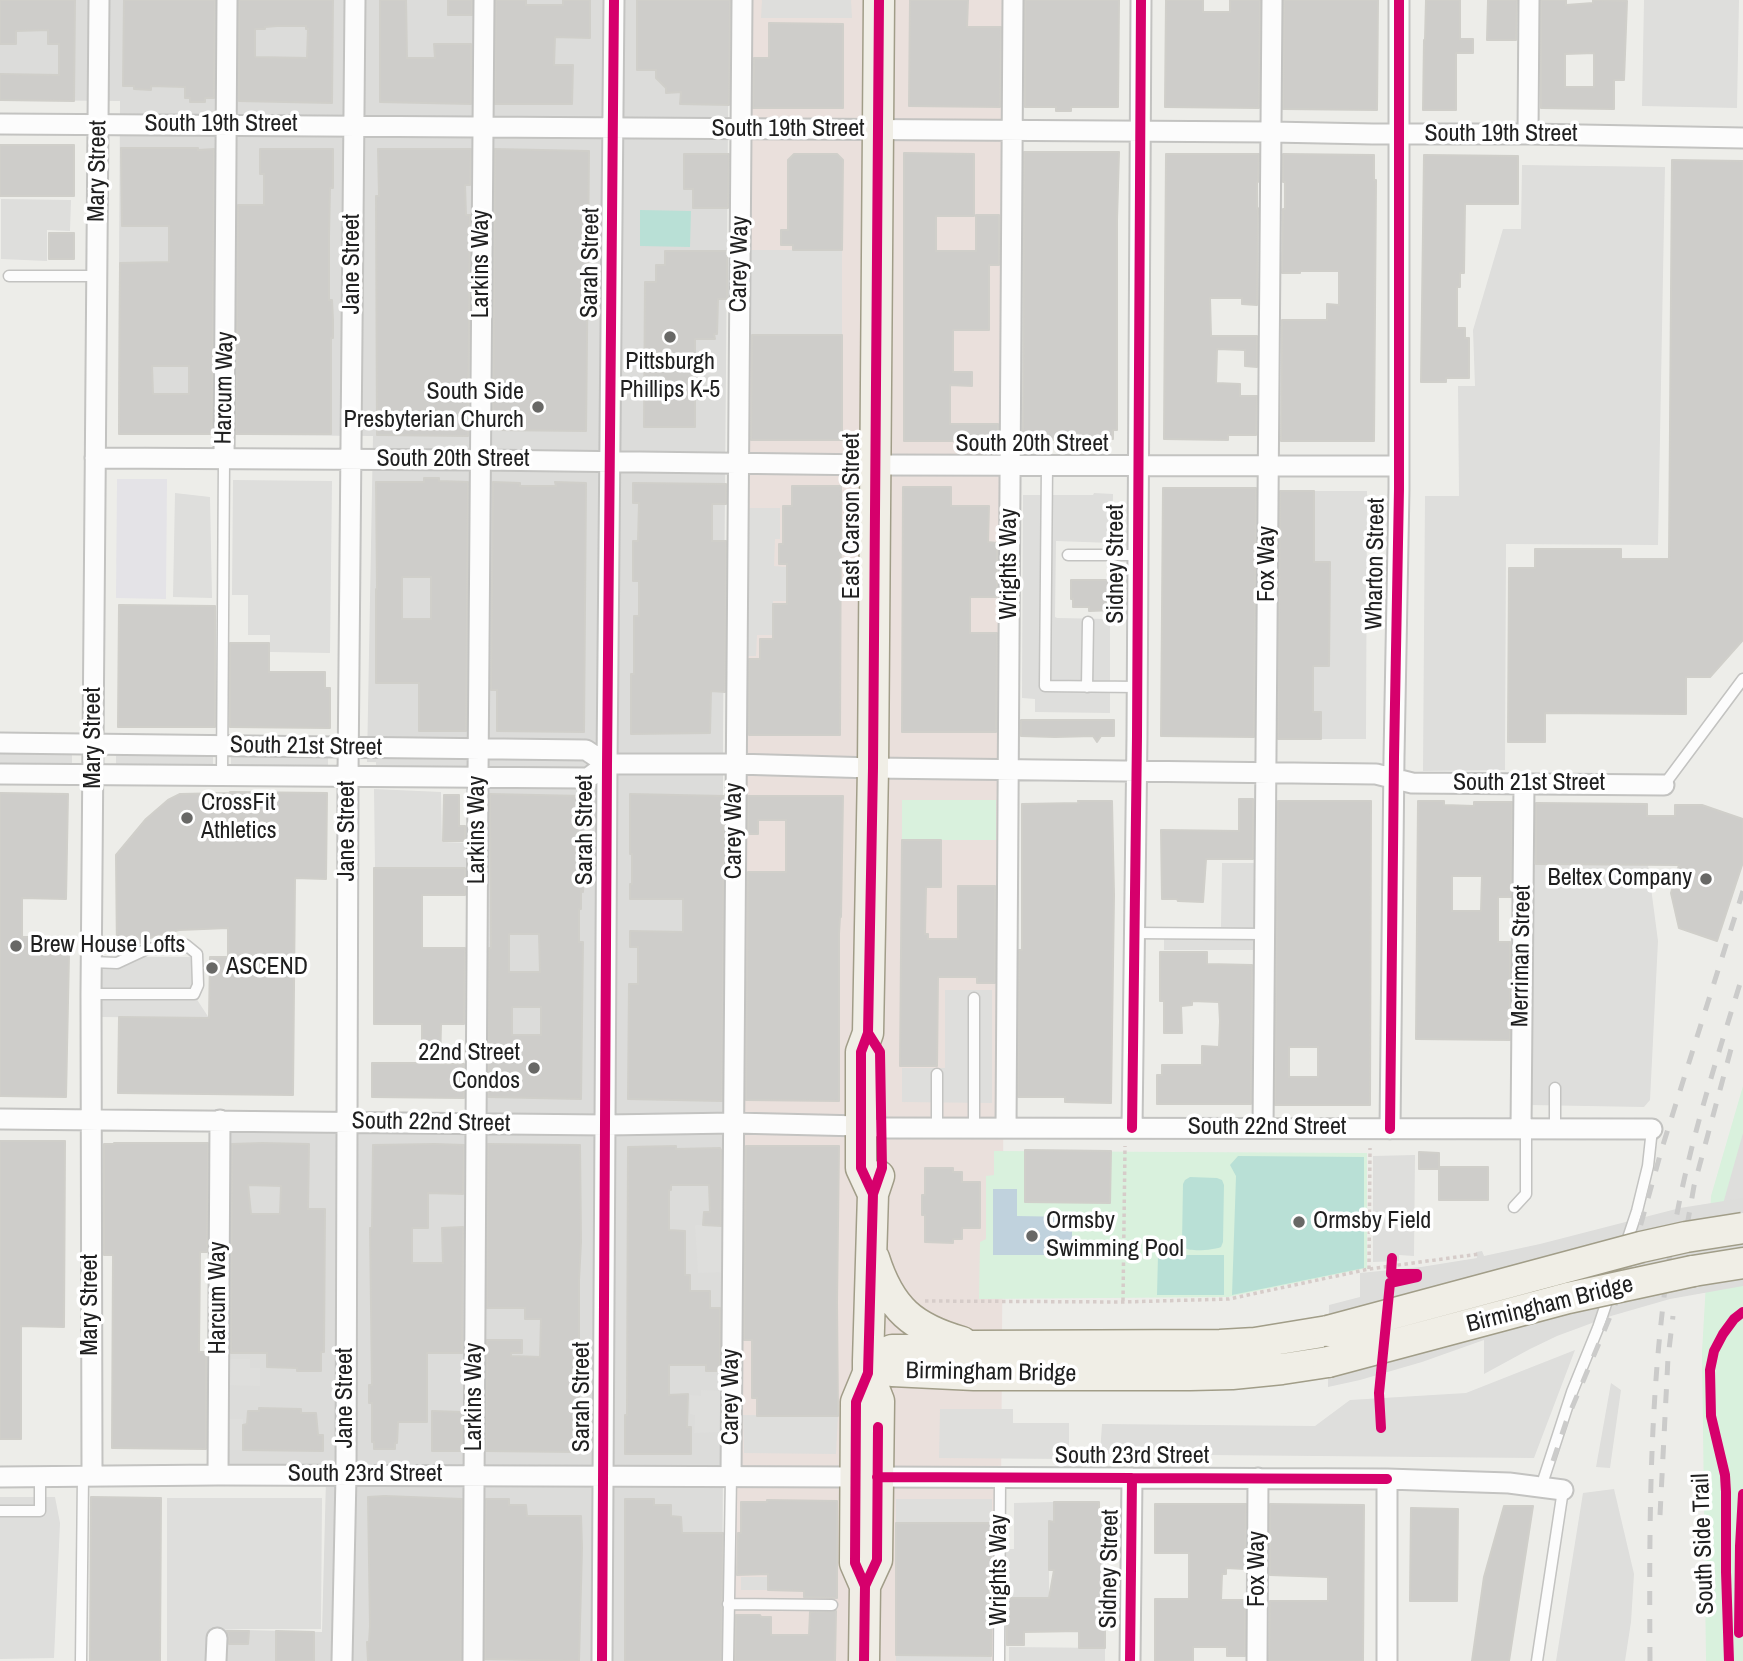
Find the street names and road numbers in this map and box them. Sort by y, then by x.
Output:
street label: South 19th Street [144,111,298,139]
street label: South 19th Street [711,116,865,144]
street label: Mary Street [83,120,113,222]
street label: South 19th Street [1424,121,1578,149]
street label: Sarah Street [576,208,606,318]
street label: Larkins Way [468,210,496,318]
street label: Jane Street [339,214,367,314]
street label: Carey Way [725,215,755,313]
street label: Harcum Way [210,331,240,445]
street label: South 20th Street [955,431,1109,459]
street label: East Carson Street [839,433,867,599]
street label: South 20th Street [376,446,530,474]
street label: Wharton Street [1360,498,1392,630]
street label: Sidney Street [1103,504,1131,624]
street label: Wrights Way [996,508,1024,620]
street label: Fox Way [1254,526,1282,602]
street label: Mary Street [80,687,108,789]
street label: South 21st Street [230,731,382,763]
street label: South 21st Street [1453,770,1605,798]
street label: Sarah Street [572,775,600,885]
street label: Larkins Way [464,776,492,884]
street label: Jane Street [334,781,362,881]
street label: Carey Way [721,783,749,879]
street label: Merriman Street [1506,885,1538,1027]
street label: South 22nd Street [351,1107,511,1139]
street label: South 22nd Street [1188,1114,1346,1142]
street label: Harcum Way [205,1242,233,1354]
street label: Mary Street [77,1254,105,1356]
street label: Birmingham Bridge [1464,1270,1636,1340]
street label: Sarah Street [569,1342,597,1452]
street label: Larkins Way [461,1343,489,1451]
street label: Jane Street [332,1348,360,1448]
street label: Carey Way [718,1349,746,1445]
street label: Birmingham Bridge [905,1357,1077,1389]
street label: South 23rd Street [1055,1443,1209,1471]
street label: South 23rd Street [288,1461,442,1489]
street label: South Side Trail [1687,1473,1721,1615]
street label: Sidney Street [1095,1509,1125,1629]
street label: Wrights Way [986,1514,1014,1626]
street label: Fox Way [1244,1531,1272,1607]

